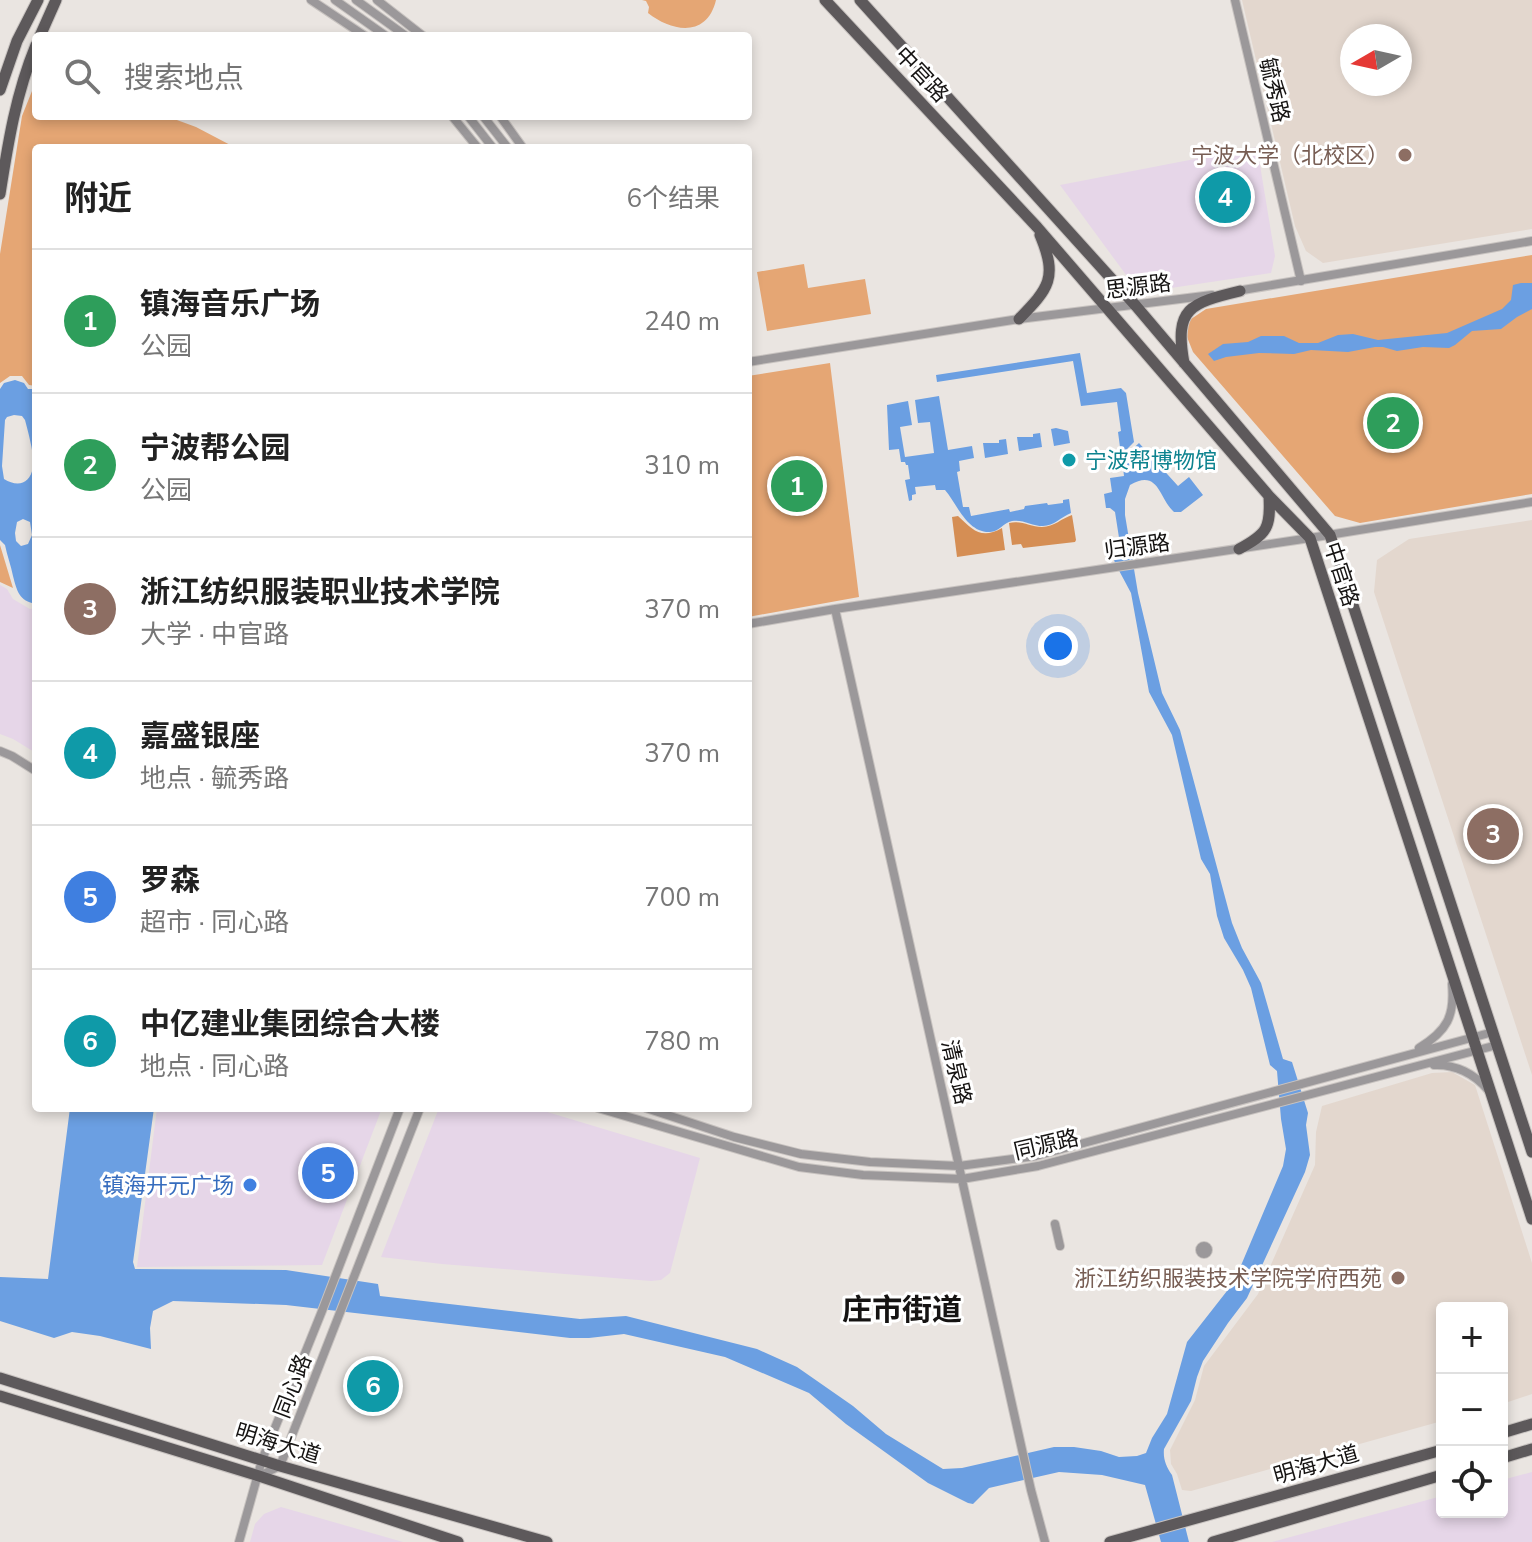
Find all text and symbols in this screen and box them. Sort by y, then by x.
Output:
north arrow [1340,24,1412,96]
search box [32,32,752,120]
street label: 中官路 [888,40,955,109]
icon: search [60,54,104,98]
street label: 毓秀路 [1252,55,1296,126]
text: 搜索地点 [124,58,244,99]
place label: 宁波大学（北校区） [1191,141,1389,171]
marker: 宁波大学（北校区） [1396,146,1414,164]
pin: 4 [1199,167,1251,227]
text: 附近 [64,176,132,222]
text: 6个结果 [626,181,720,216]
street label: 思源路 [1104,268,1173,306]
text: 镇海音乐广场 [140,284,320,325]
text: 1 [82,304,98,339]
text: 240 m [644,304,720,339]
text: 公园 [140,329,192,364]
pin: 2 [1367,393,1419,453]
text: 宁波帮公园 [140,428,290,469]
place label: 宁波帮博物馆 [1085,446,1217,476]
text: 2 [82,448,98,483]
text: 310 m [644,448,720,483]
marker: 宁波帮博物馆 [1060,451,1078,469]
pin: 1 [771,456,823,516]
text: 公园 [140,473,192,508]
street label: 归源路 [1102,528,1172,566]
street label: 中官路 [1317,538,1366,610]
text: 浙江纺织服装职业技术学院 [140,572,500,613]
text: 3 [82,592,98,627]
text: 370 m [644,592,720,627]
text: 大学 · 中官路 [140,617,289,652]
your location [1038,626,1078,666]
text: 嘉盛银座 [140,716,260,757]
text: 4 [82,736,98,771]
text: 370 m [644,736,720,771]
text: 地点 · 毓秀路 [140,761,289,796]
pin: 3 [1467,804,1519,864]
text: 罗森 [140,860,200,901]
text: 5 [82,880,98,915]
text: 700 m [644,880,720,915]
text: 超市 · 同心路 [140,905,289,940]
text: 中亿建业集团综合大楼 [140,1004,440,1045]
text: 6 [82,1024,98,1059]
text: 780 m [644,1024,720,1059]
street label: 清泉路 [934,1037,978,1108]
text: 地点 · 同心路 [140,1049,289,1084]
street label: 同源路 [1011,1123,1082,1167]
pin: 5 [302,1143,354,1203]
place label: 镇海开元广场 [102,1171,234,1201]
marker: 镇海开元广场 [241,1176,259,1194]
place label: 浙江纺织服装技术学院学府西苑 [1074,1264,1382,1294]
marker: 浙江纺织服装技术学院学府西苑 [1389,1269,1407,1287]
district label: 庄市街道 [842,1290,962,1331]
map controls [1436,1302,1508,1518]
button: + [1436,1302,1508,1374]
street label: 同心路 [267,1350,319,1423]
pin: 6 [347,1356,399,1416]
button: − [1436,1374,1508,1446]
street label: 明海大道 [231,1417,324,1471]
street label: 明海大道 [1270,1438,1363,1492]
button: locate [1436,1446,1508,1518]

